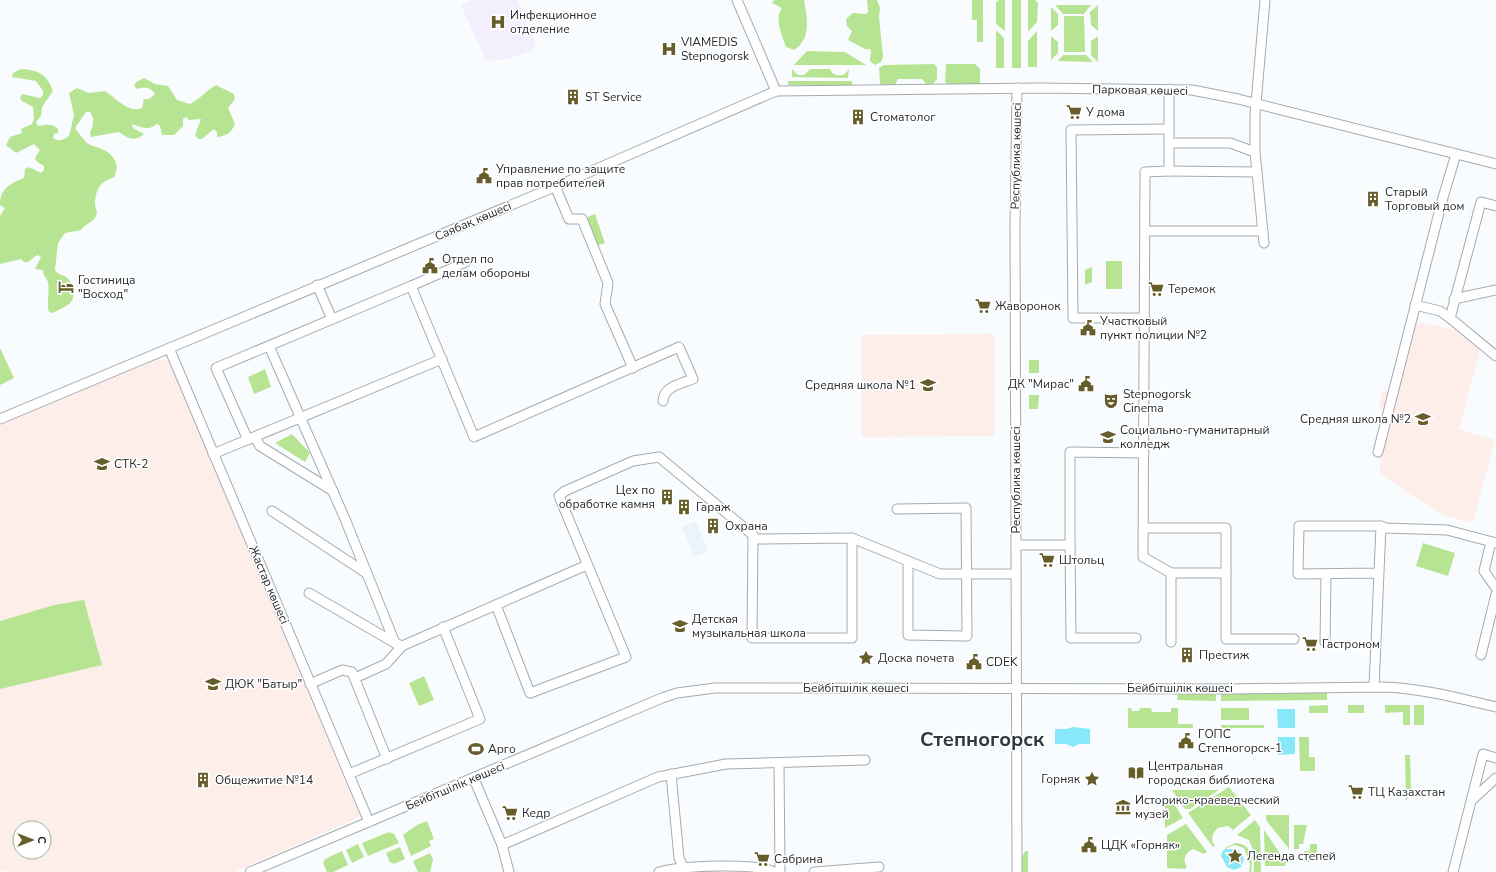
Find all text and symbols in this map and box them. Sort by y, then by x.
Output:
place label: Инфекционное отделение [510,7,597,37]
hospital icon: Инфекционное отделение [489,13,507,31]
place label: VIAMEDIS Stepnogorsk [680,34,750,64]
hospital icon: VIAMEDIS Stepnogorsk [660,40,678,58]
street label: Парковая көшесі [1092,81,1188,99]
building icon: ST Service [564,88,582,106]
place label: ST Service [585,89,642,105]
street label: Республика көшесі [1007,102,1025,210]
supermarket icon: У дома [1065,103,1083,121]
place label: У дома [1085,104,1125,120]
building icon: Стоматолог [849,108,867,126]
place label: Стоматолог [870,109,936,125]
place label: Управление по защите прав потребителей [495,161,625,191]
public building icon: Управление по защите прав потребителей [475,167,493,185]
place label: Старый Торговый дом [1385,184,1464,214]
building icon: Старый Торговый дом [1364,190,1382,208]
street label: Саябақ көшесі [432,198,514,244]
place label: Отдел по делам обороны [442,251,530,281]
public building icon: Отдел по делам обороны [421,257,439,275]
place label: Гостиница "Восход" [78,272,136,302]
hotel icon: Гостиница "Восход" [57,278,75,296]
supermarket icon: Теремок [1147,280,1165,298]
place label: Теремок [1168,281,1216,297]
supermarket icon: Жаворонок [974,297,992,315]
place label: Жаворонок [995,298,1061,314]
place label: Участковый пункт полиции №2 [1099,313,1207,343]
public building icon: Участковый пункт полиции №2 [1079,319,1097,337]
public building icon: ДК "Мирас" [1077,375,1095,393]
school or university icon: Средняя школа №1 [919,376,937,394]
place label: ДК "Мирас" [1008,376,1074,392]
place label: Средняя школа №1 [805,377,916,393]
place label: Stepnogorsk Cinema [1123,386,1192,416]
theatre icon: Stepnogorsk Cinema [1102,392,1120,410]
school or university icon: Средняя школа №2 [1414,410,1432,428]
place label: Средняя школа №2 [1300,411,1411,427]
place label: Социально-гуманитарный колледж [1120,422,1270,452]
street label: Республика көшесі [1008,426,1024,534]
school or university icon: Социально-гуманитарный колледж [1099,428,1117,446]
school or university icon: СТК-2 [93,455,111,473]
place label: СТК-2 [114,456,148,472]
place label: Цех по обработке камня [559,482,655,512]
building icon: Цех по обработке камня [658,488,676,506]
building icon: Гараж [675,498,693,516]
place label: Гараж [696,499,731,515]
building icon: Охрана [704,517,722,535]
place label: Охрана [725,518,768,534]
street label: Жастар көшесі [245,543,293,627]
supermarket icon: Штольц [1038,551,1056,569]
place label: Штольц [1059,552,1104,568]
place label: Детская музыкальная школа [692,611,806,641]
school or university icon: Детская музыкальная школа [671,617,689,635]
supermarket icon: Гастроном [1301,635,1319,653]
place label: Гастроном [1322,636,1380,652]
building icon: Престиж [1178,646,1196,664]
place label: Престиж [1199,647,1250,663]
place icon: Доска почета [857,649,875,667]
place label: Доска почета [878,650,954,666]
public building icon: CDEK [965,653,983,671]
place label: CDEK [986,654,1018,670]
school or university icon: ДЮК "Батыр" [204,675,222,693]
place label: ДЮК "Батыр" [225,676,302,692]
street label: Бейбітшілік көшесі [803,680,909,696]
street label: Бейбітшілік көшесі [1127,680,1233,696]
district label: Степногорск [920,726,1045,753]
place label: ГОПС Степногорск-1 [1198,726,1282,756]
public building icon: ГОПС Степногорск-1 [1177,732,1195,750]
sports icon: Арго [467,740,485,758]
place label: Арго [488,741,516,757]
street label: Бейбітшілік көшесі [403,758,507,814]
place label: Центральная городская библиотека [1148,758,1275,788]
library icon: Центральная городская библиотека [1127,764,1145,782]
place icon: Горняк [1083,770,1101,788]
building icon: Общежитие №14 [194,771,212,789]
place label: Горняк [1041,771,1081,787]
place label: Общежитие №14 [215,772,313,788]
supermarket icon: ТЦ Казахстан [1347,783,1365,801]
place label: ТЦ Казахстан [1368,784,1445,800]
place label: Историко-краеведческий музей [1135,792,1280,822]
museum icon: Историко-краеведческий музей [1114,798,1132,816]
supermarket icon: Кедр [501,804,519,822]
place label: Кедр [522,805,550,821]
north arrow [12,820,52,860]
text: С [34,836,49,844]
public building icon: ЦДК «Горняк» [1080,836,1098,854]
place label: ЦДК «Горняк» [1101,837,1180,853]
place icon: Легенда степей [1226,847,1244,865]
place label: Легенда степей [1247,848,1336,864]
supermarket icon: Сабрина [753,850,771,868]
place label: Сабрина [774,851,823,867]

